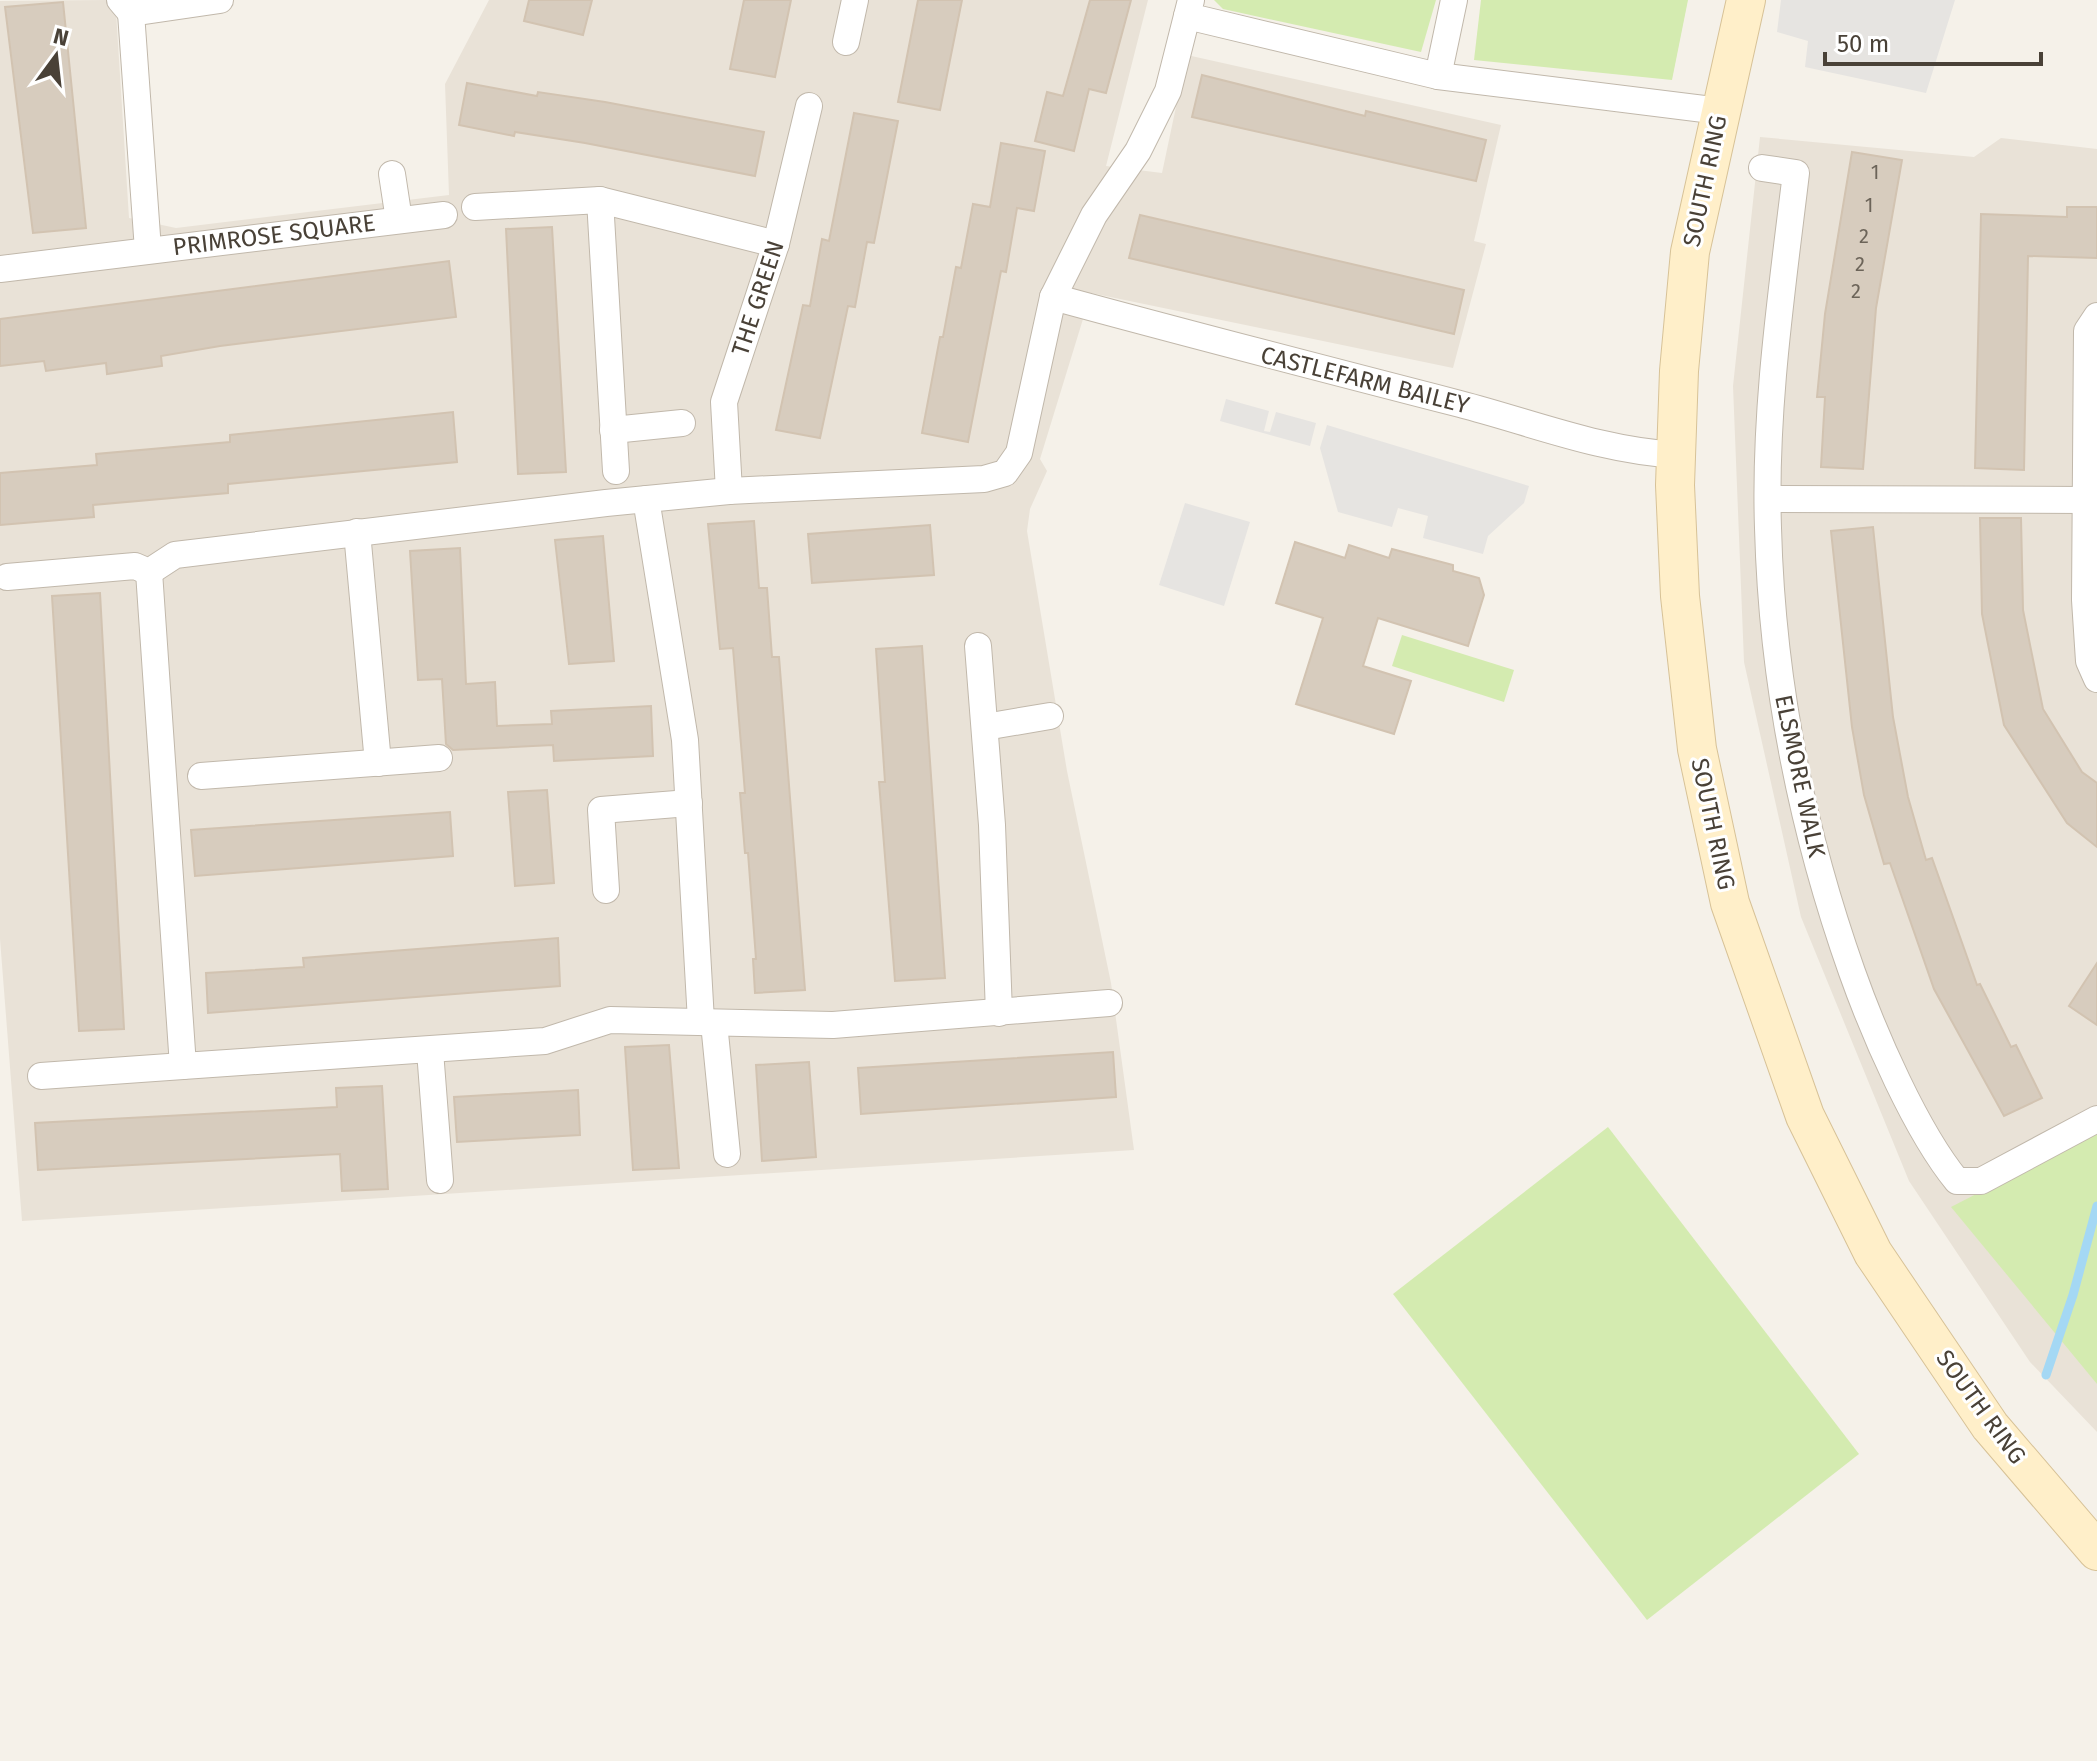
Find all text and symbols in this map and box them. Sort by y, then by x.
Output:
north arrow [16,16,96,96]
scale bar [1825,16,2041,66]
text: N [51,22,72,52]
text: 50 m [1837,30,1889,58]
street label: SOUTH RING [1677,113,1733,249]
house number: 1 [1871,160,1879,184]
house number: 1 [1865,193,1873,217]
street label: PRIMROSE SQUARE [171,209,377,261]
house number: 2 [1859,224,1869,248]
street label: THE GREEN [726,237,790,359]
house number: 2 [1855,252,1865,276]
house number: 2 [1851,279,1861,303]
street label: CASTLEFARM BAILEY [1258,341,1473,420]
street label: ELSMORE WALK [1769,692,1831,861]
street label: SOUTH RING [1685,756,1741,892]
street label: SOUTH RING [1930,1345,2032,1469]

